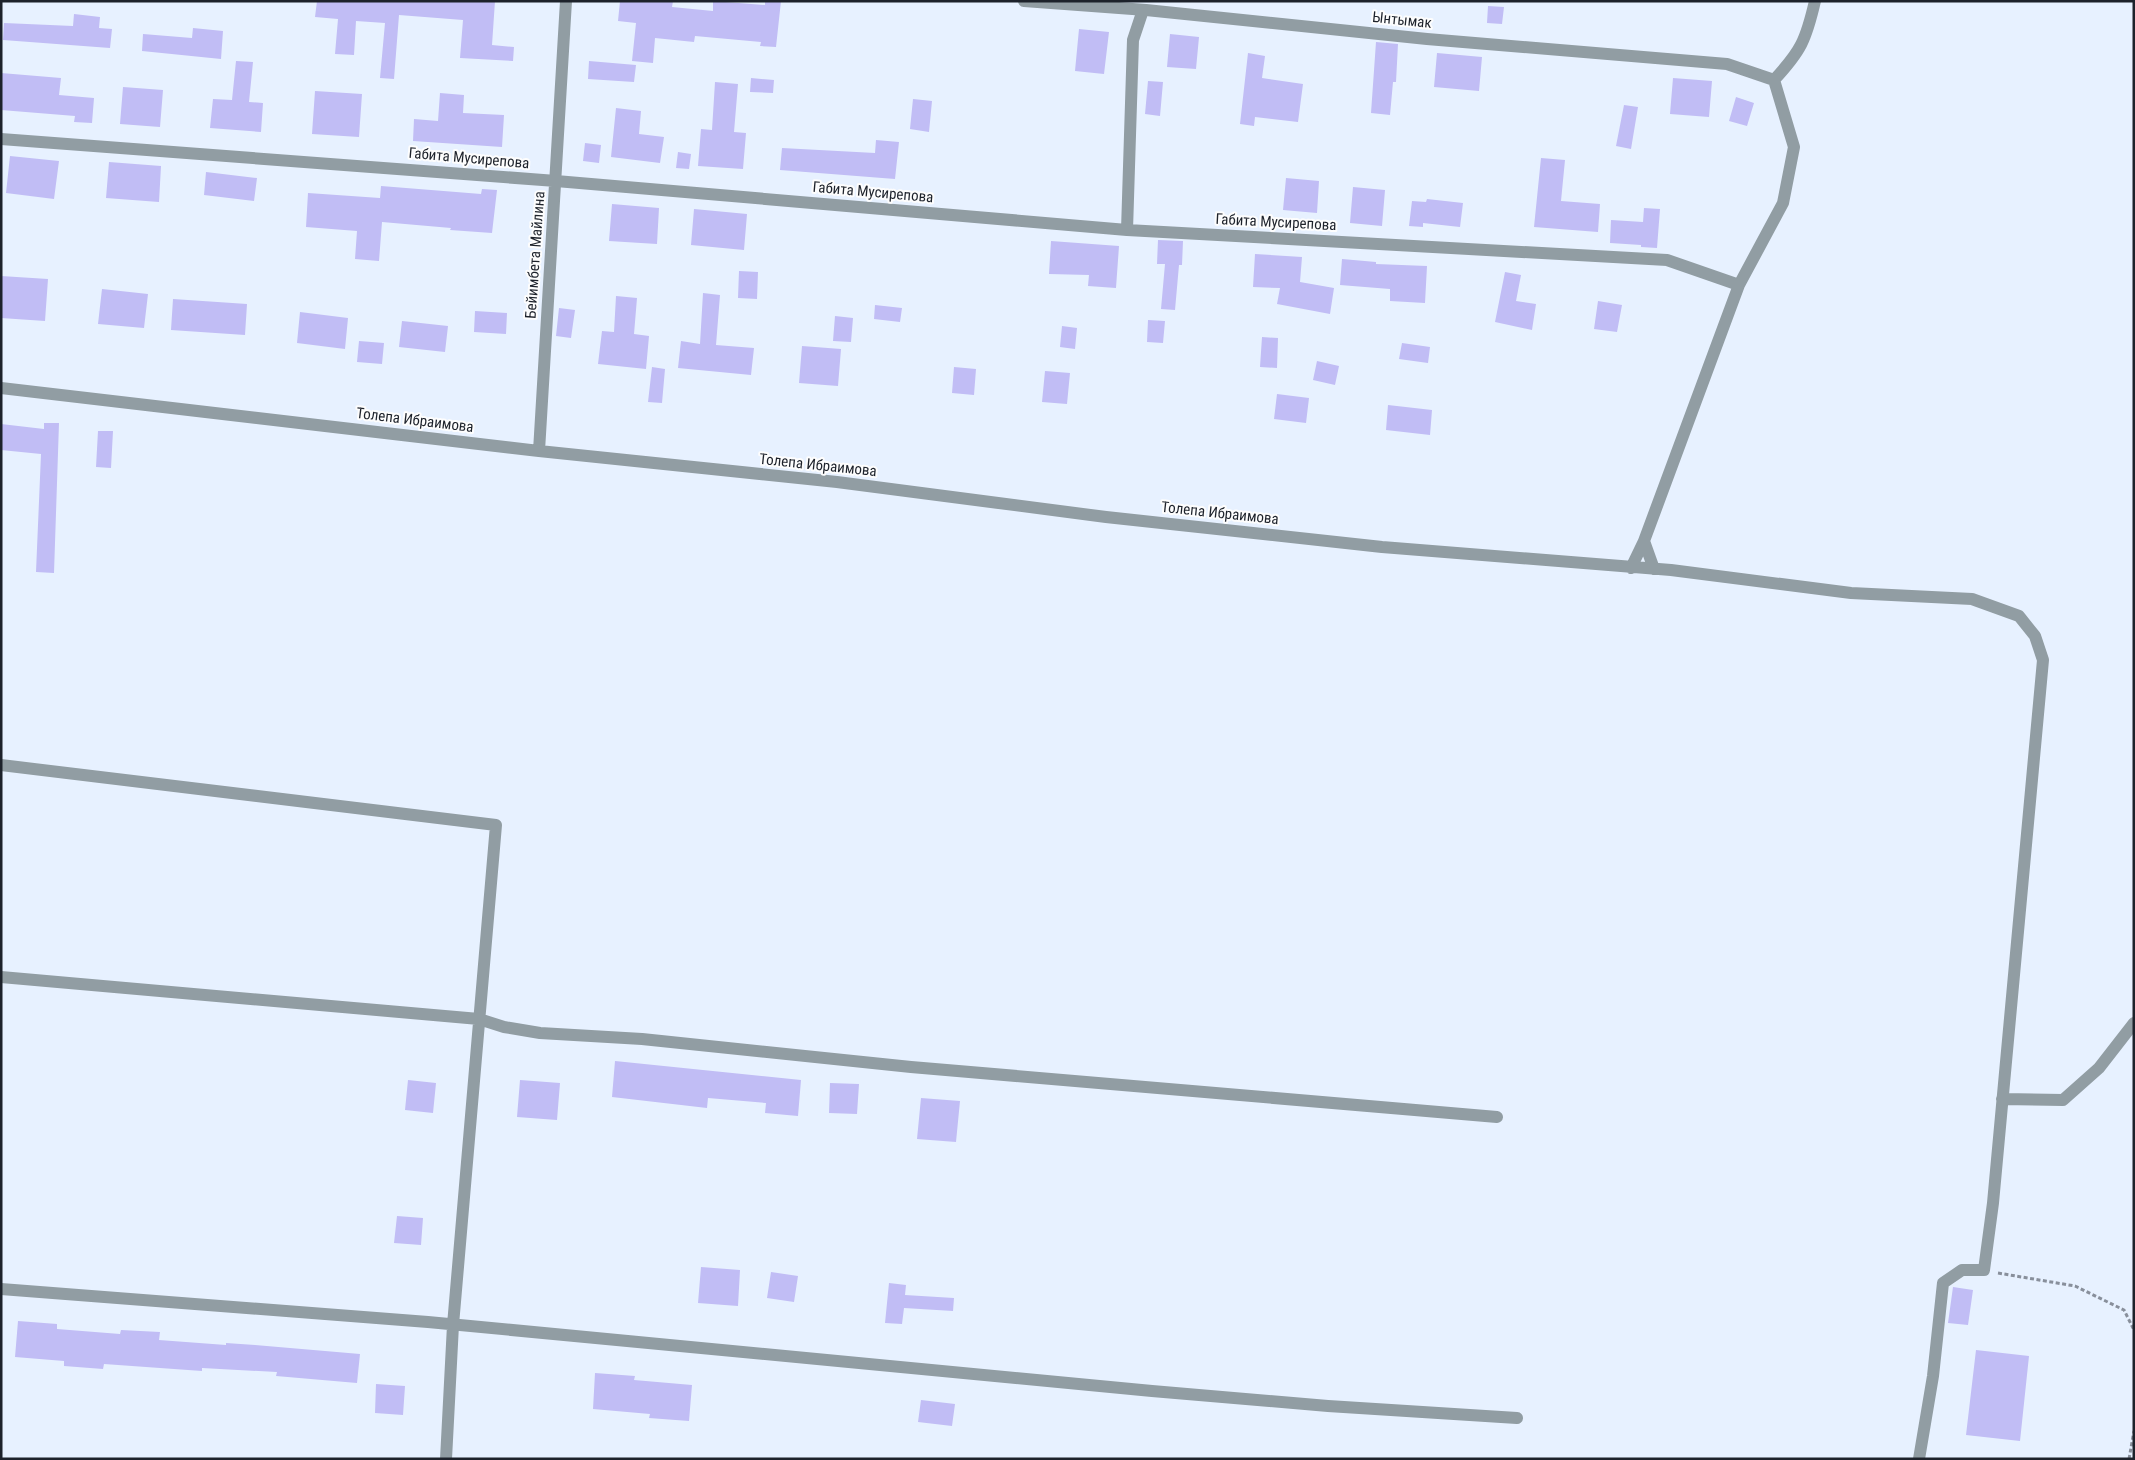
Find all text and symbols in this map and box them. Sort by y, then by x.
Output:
street label: Ынтымак [1371,8,1433,32]
street label: Габита Мусирепова [408,144,530,172]
street label: Габита Мусирепова [812,178,934,206]
street label: Бейимбета Майлина [522,191,548,319]
street label: Габита Мусирепова [1215,210,1337,234]
street label: Толепа Ибраимова [355,404,475,436]
street label: Толепа Ибраимова [758,450,878,480]
street label: Толепа Ибраимова [1160,498,1280,528]

